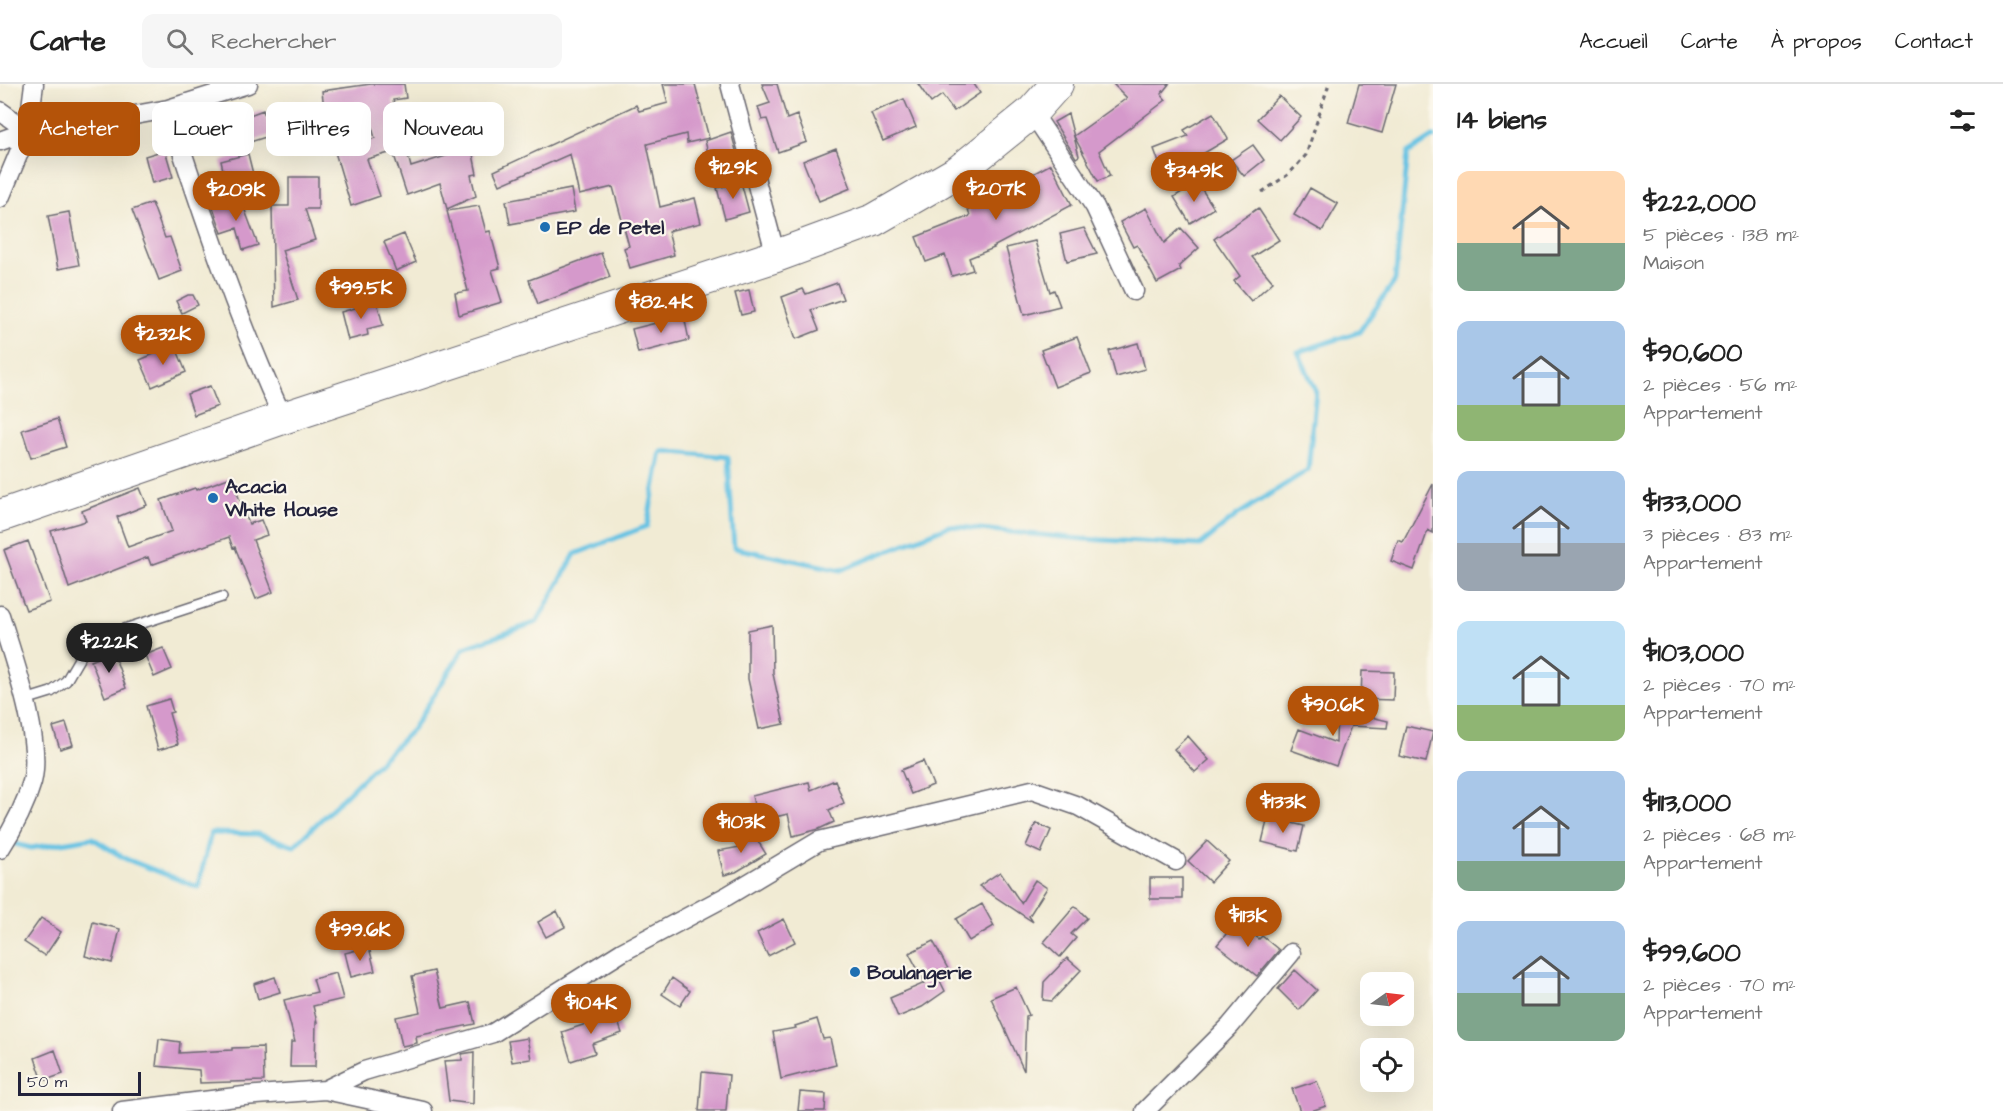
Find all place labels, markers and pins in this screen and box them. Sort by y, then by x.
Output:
pin: $129K [691,149,775,200]
pin: $349K [1152,152,1236,203]
pin: $207K [954,170,1038,221]
pin: $209K [194,171,278,222]
place label: EP de Petel [557,214,664,242]
marker: EP de Petel [538,220,552,234]
pin: $99.5K [312,269,410,320]
pin: $82.4K [612,283,710,334]
pin: $232K [121,315,205,366]
place label: Acacia White House [224,473,338,524]
marker: Acacia White House [206,491,220,505]
pin: $222K [67,623,151,674]
pin: $90.6K [1284,686,1382,737]
pin: $133K [1241,783,1325,834]
pin: $103K [699,803,783,854]
pin: $113K [1206,897,1290,948]
pin: $99.6K [311,911,409,962]
place label: Boulangerie [867,959,972,988]
marker: Boulangerie [848,965,862,979]
pin: $104K [549,984,633,1035]

